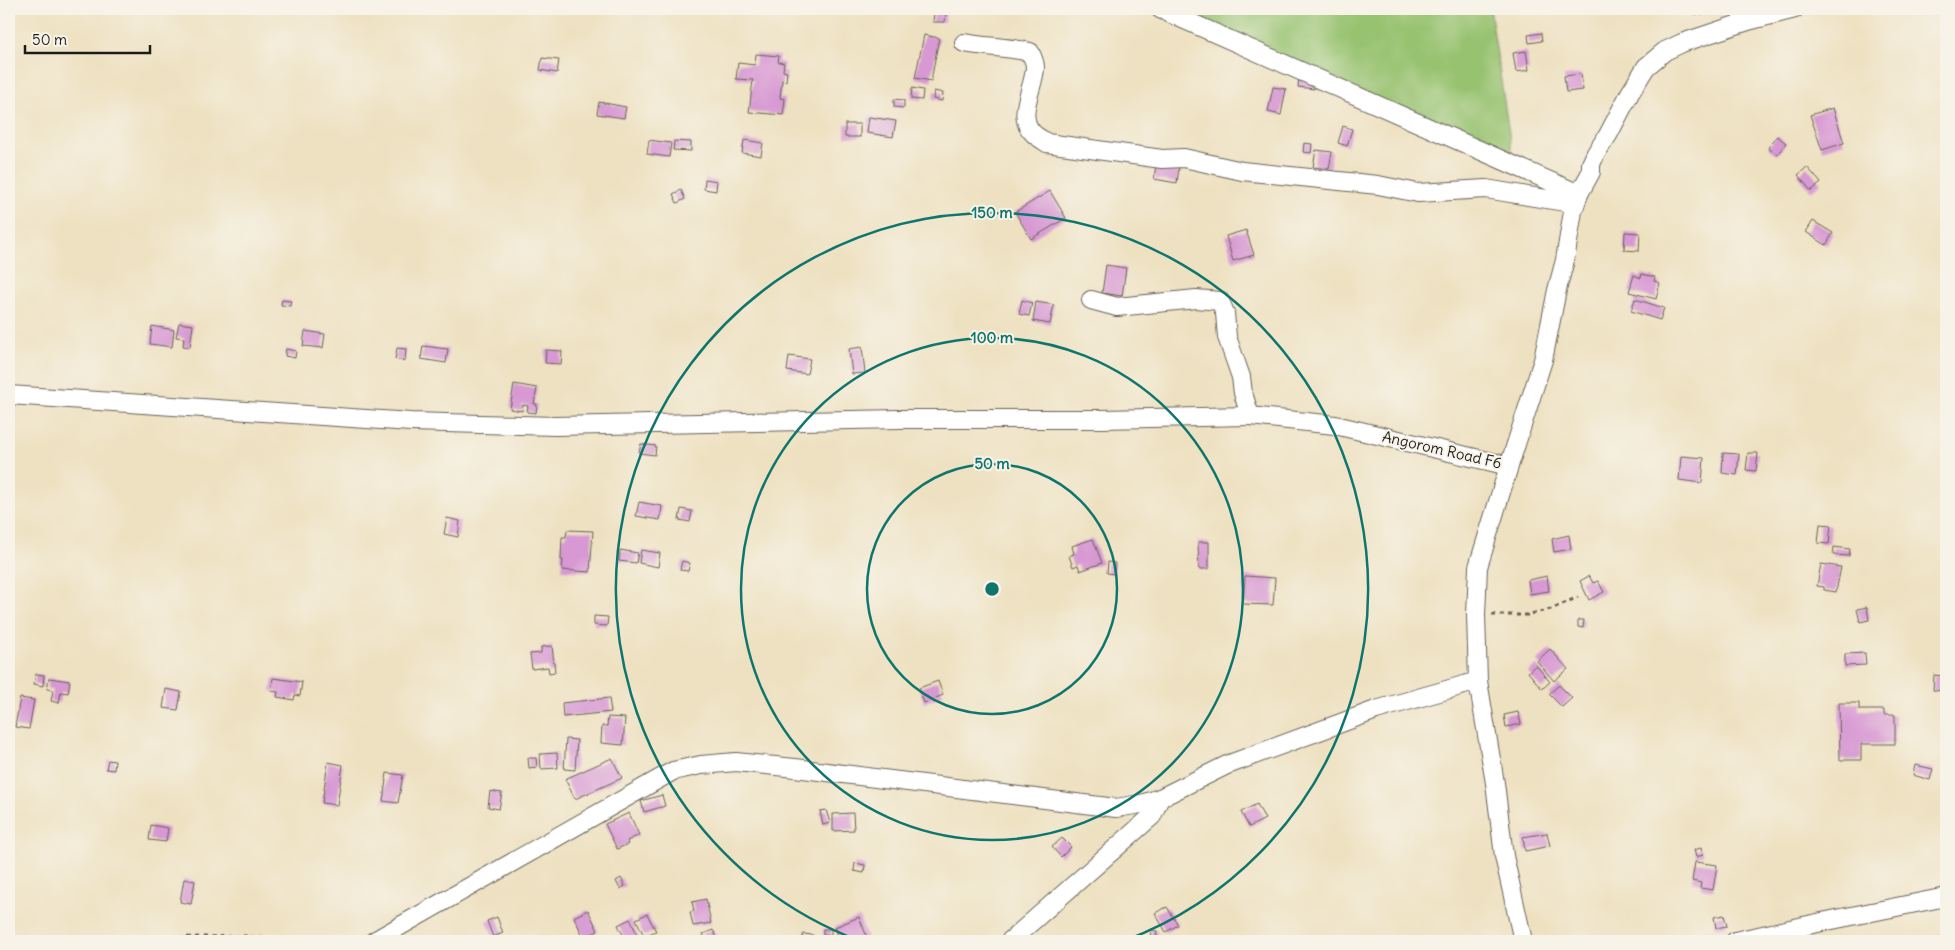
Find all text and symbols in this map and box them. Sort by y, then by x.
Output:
scale bar [25,22,150,54]
text: 50 m [32,30,67,49]
text: 150 m [971,203,1013,222]
text: 100 m [971,328,1013,347]
street label: Angorom Road F6 [1381,427,1504,472]
text: 50 m [974,454,1010,473]
centre of rings [983,580,1001,598]

